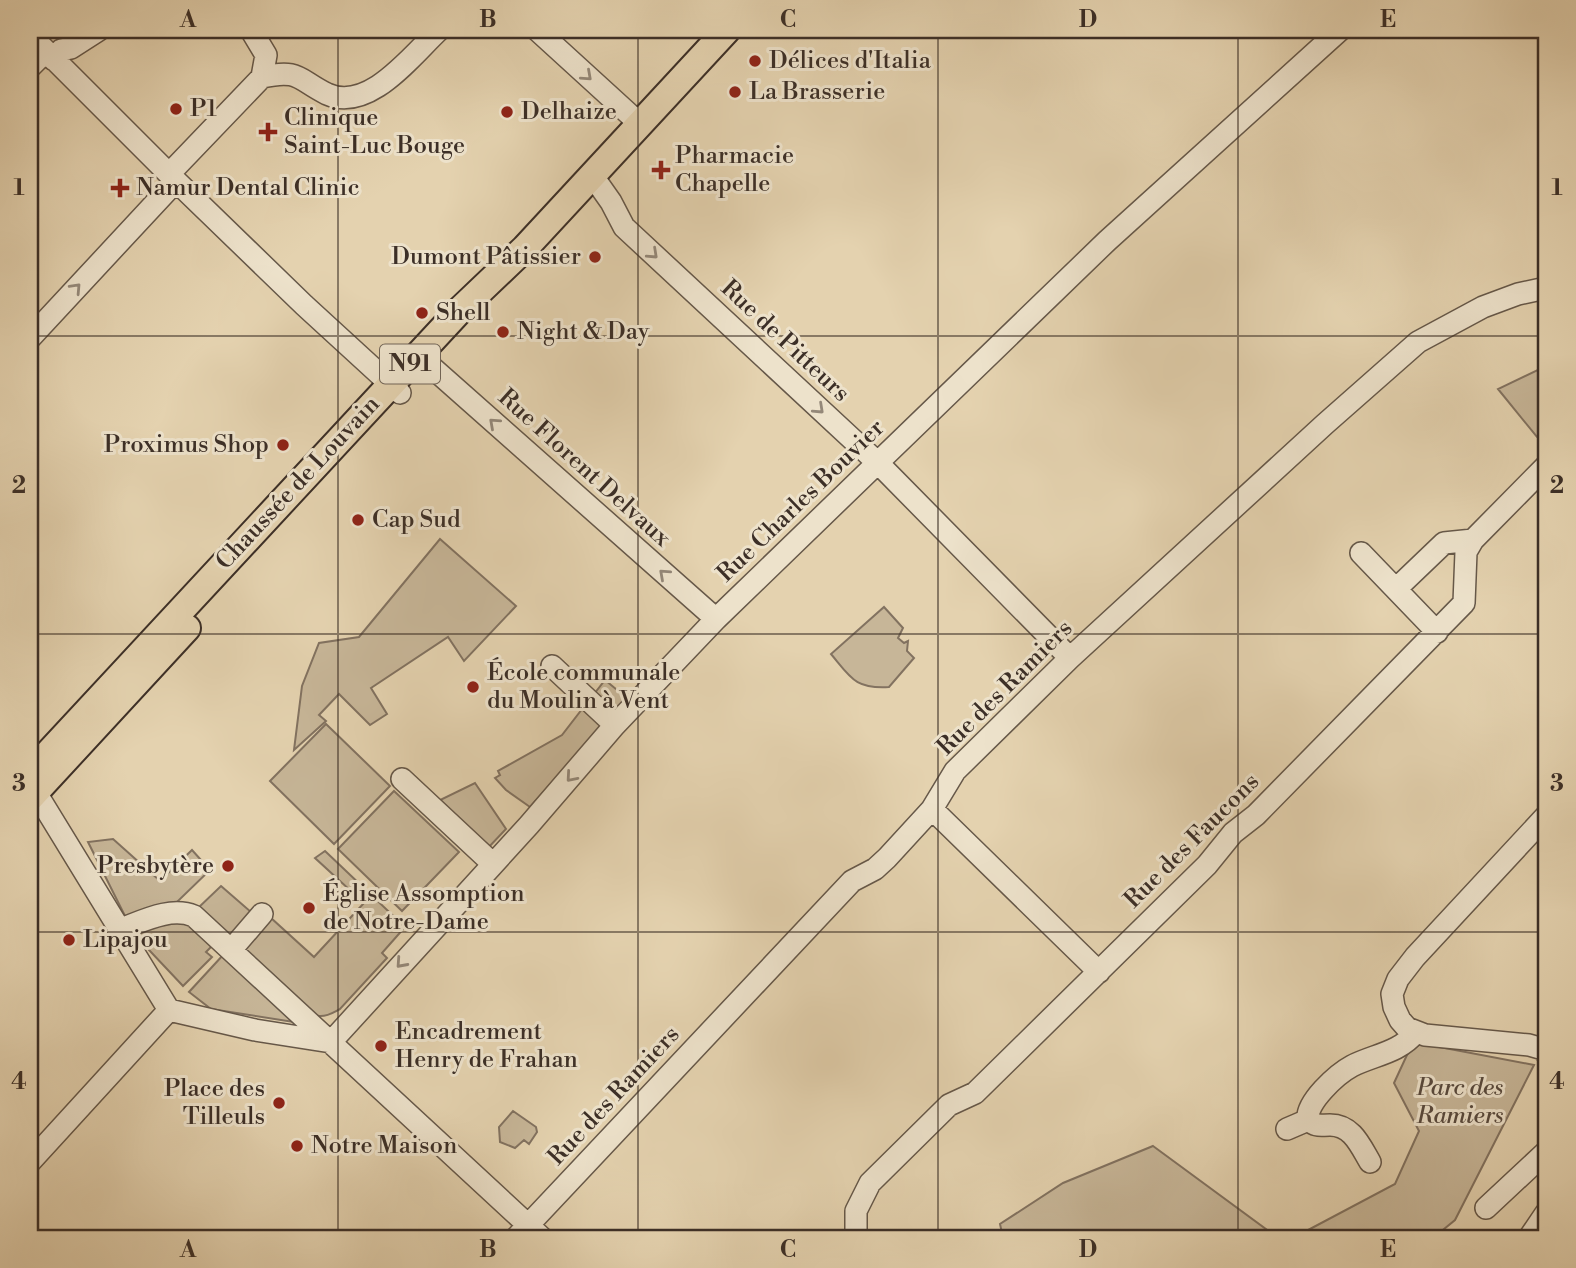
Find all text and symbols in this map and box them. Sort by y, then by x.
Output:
text: A [179,6,197,34]
text: B [479,6,497,34]
text: C [780,6,796,34]
text: D [1079,6,1097,34]
text: E [1380,6,1396,34]
place label: Délices d'Italia [769,46,932,76]
marker: Délices d'Italia [747,53,763,69]
one-way arrow [579,68,592,80]
place label: La Brasserie [749,77,885,107]
marker: La Brasserie [727,84,743,100]
place label: P1 [190,94,217,124]
place label: Delhaize [521,97,617,127]
marker: P1 [168,101,184,117]
place label: Clinique Saint-Luc Bouge [284,103,465,161]
marker: Delhaize [499,104,515,120]
marker: Clinique Saint-Luc Bouge [258,122,278,142]
place label: Pharmacie Chapelle [675,141,794,199]
marker: Pharmacie Chapelle [653,162,669,178]
place label: Namur Dental Clinic [136,173,360,203]
text: 1 [13,174,25,202]
text: 1 [1551,174,1563,202]
marker: Namur Dental Clinic [110,178,130,198]
place label: Dumont Pâtissier [391,242,581,272]
one-way arrow [645,246,658,259]
marker: Dumont Pâtissier [587,249,603,265]
street label: Rue de Pitteurs [714,274,856,408]
one-way arrow [68,283,81,296]
place label: Shell [436,298,490,328]
marker: Shell [414,305,430,321]
place label: Night & Day [517,317,650,347]
marker: Night & Day [495,324,511,340]
road number: N91 [380,344,440,384]
street label: Rue Florent Delvaux [492,383,677,554]
street label: Chaussée de Louvain [210,390,386,576]
one-way arrow [811,401,824,413]
street label: Rue Charles Bouvier [711,413,891,589]
one-way arrow [489,419,502,431]
place label: Proximus Shop [104,430,269,460]
marker: Proximus Shop [275,437,291,453]
text: 2 [12,472,26,500]
text: 2 [1550,472,1564,500]
place label: Cap Sud [372,505,461,535]
marker: Cap Sud [350,512,366,528]
one-way arrow [659,570,672,582]
street label: Rue des Ramiers [931,614,1079,762]
place label: École communale du Moulin à Vent [487,657,680,716]
marker: École communale du Moulin à Vent [465,679,481,695]
street label: Rue des Faucons [1118,767,1266,915]
one-way arrow [567,769,579,782]
text: 3 [12,770,26,798]
text: 3 [1550,770,1564,798]
place label: Presbytère [97,851,214,881]
marker: Presbytère [220,858,236,874]
place label: Église Assomption de Notre-Dame [323,878,525,937]
marker: Église Assomption de Notre-Dame [301,900,317,916]
place label: Lipajou [83,925,168,955]
marker: Lipajou [61,932,77,948]
one-way arrow [397,955,409,968]
place label: Encadrement Henry de Frahan [395,1017,578,1075]
street label: Rue des Ramiers [542,1020,686,1172]
marker: Encadrement Henry de Frahan [373,1038,389,1054]
text: 4 [11,1068,27,1096]
text: 4 [1549,1068,1565,1096]
park label: Parc des Ramiers [1415,1073,1504,1131]
place label: Place des Tilleuls [164,1074,265,1132]
marker: Place des Tilleuls [271,1095,287,1111]
place label: Notre Maison [311,1131,457,1161]
marker: Notre Maison [289,1138,305,1154]
text: A [179,1236,197,1264]
text: B [479,1236,497,1264]
text: C [780,1236,796,1264]
text: D [1079,1236,1097,1264]
text: E [1380,1236,1396,1264]

